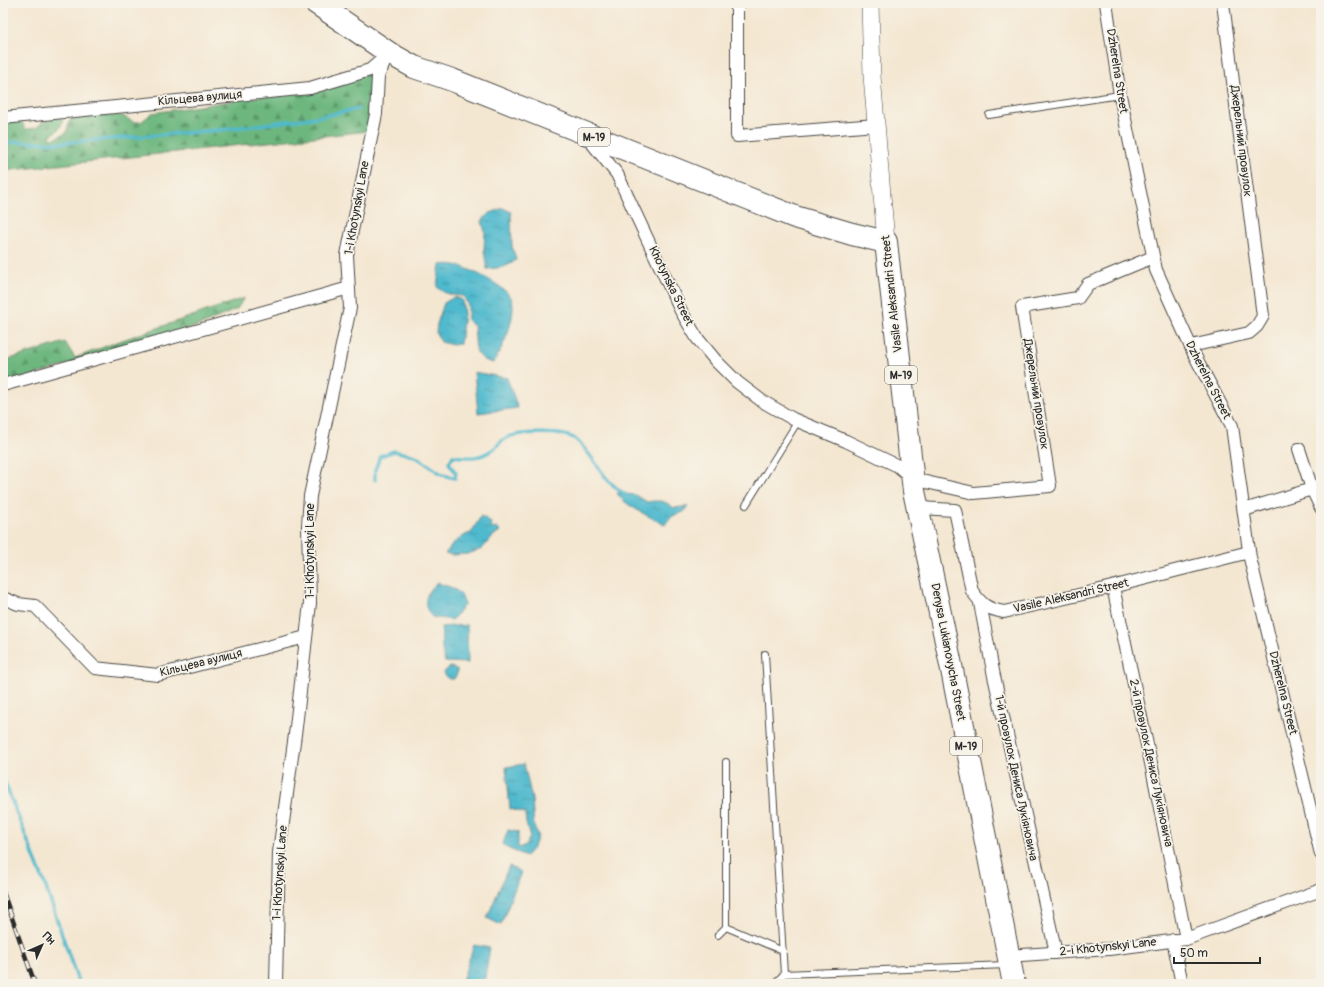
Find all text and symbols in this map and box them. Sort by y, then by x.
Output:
street label: Dzherelna Street [1103,28,1131,115]
street label: Джерельний провулок [1227,83,1255,198]
street label: Кільцева вулиця [157,87,243,109]
road number: М-19 [578,128,610,146]
street label: 1-i Khotynskyi Lane [341,160,373,256]
street label: Vasile Aleksandri Street [878,234,906,353]
street label: Khotynska Street [645,244,697,328]
street label: Джерельний провулок [1020,336,1052,451]
street label: Dzherelna Street [1182,338,1234,422]
road number: М-19 [885,366,917,384]
street label: 1-i Khotynskyi Lane [303,503,318,599]
street label: Vasile Aleksandri Street [1012,575,1130,617]
street label: Denysa Lukianovycha Street [927,582,969,722]
street label: Кільцева вулиця [158,645,244,680]
street label: Dzherelna Street [1265,650,1301,737]
street label: 2-й провулок Дениса Лукіяновича [1126,678,1176,849]
street label: 1-й провулок Дениса Лукіяновича [991,694,1041,863]
road number: М-19 [950,737,982,755]
street label: 1-i Khotynskyi Lane [269,825,291,921]
north arrow [22,925,62,965]
text: Пн [40,929,58,948]
street label: 2-i Khotynskyi Lane [1059,934,1157,960]
scale bar [1174,939,1260,965]
text: 50 m [1180,946,1208,961]

